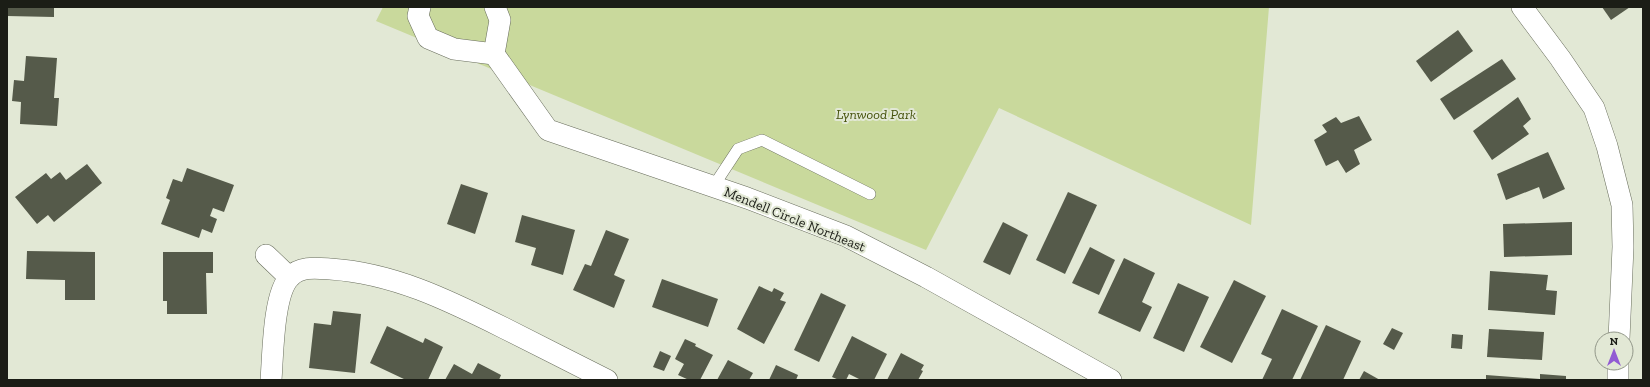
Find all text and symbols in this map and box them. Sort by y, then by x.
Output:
park label: Lynwood Park [836,106,916,123]
street label: Mendell Circle Northeast [722,183,869,256]
north arrow [1594,331,1634,371]
text: N [1610,335,1619,348]

